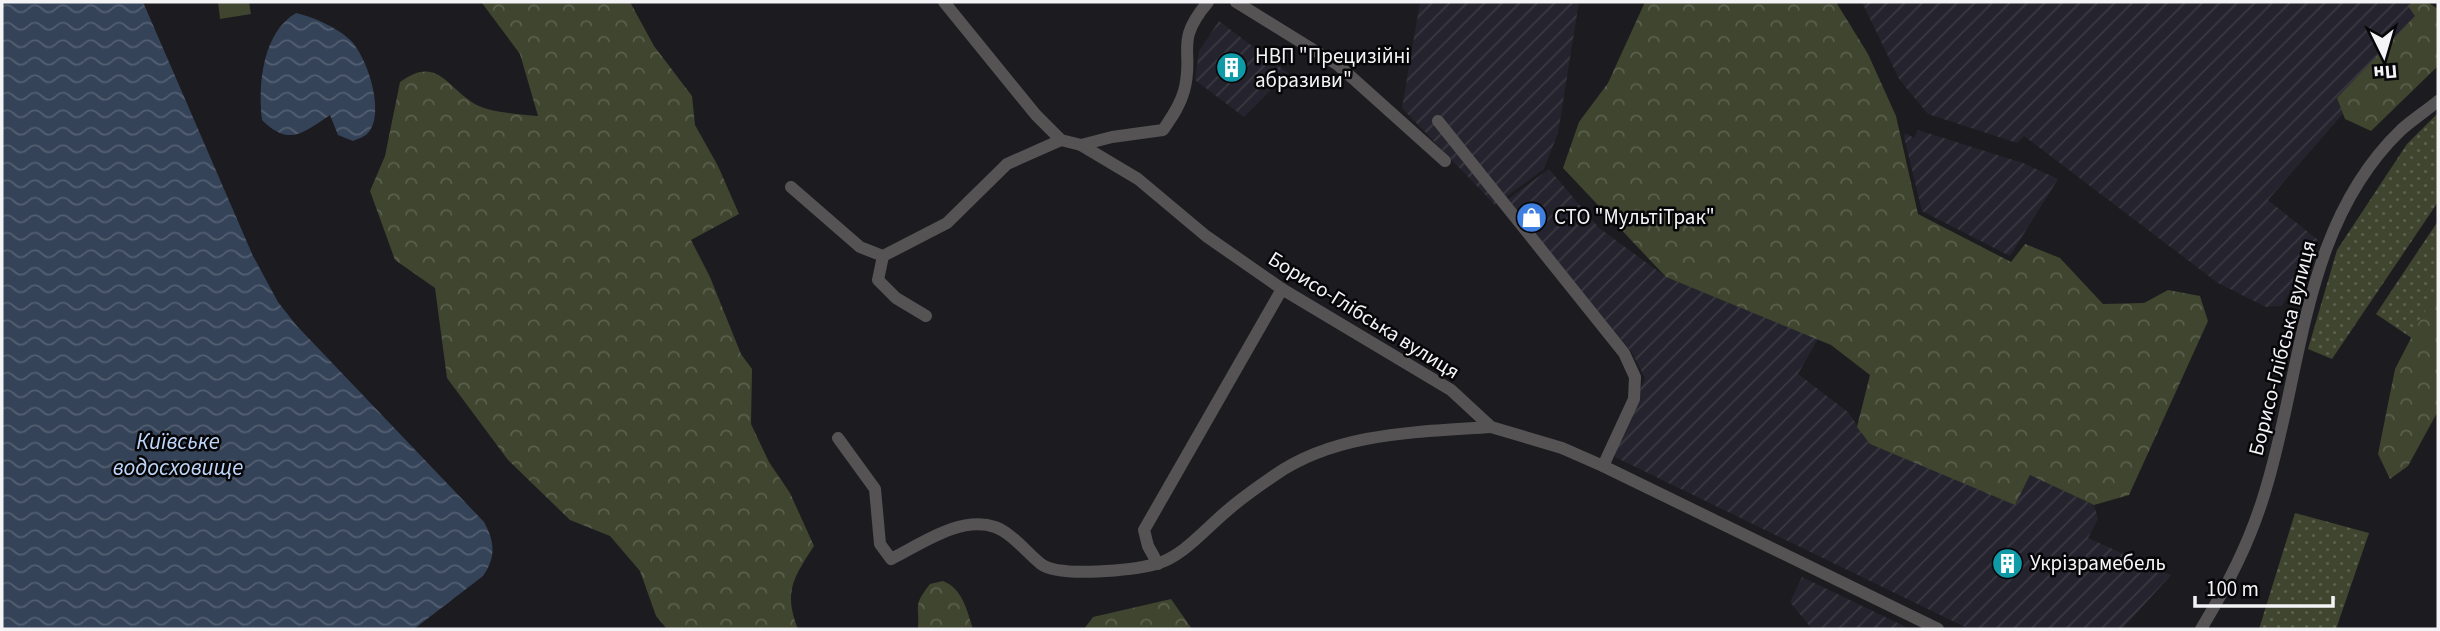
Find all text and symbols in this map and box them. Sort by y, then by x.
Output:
north arrow [2349,21,2419,91]
place label: НВП "Прецизійні абразиви" [1255,41,1411,95]
building icon: НВП "Прецизійні абразиви" [1215,51,1249,85]
text: Пн [2372,57,2398,86]
shop icon: СТО "МультіТрак" [1514,200,1548,234]
place label: СТО "МультіТрак" [1554,202,1715,232]
street label: Борисо-Глібська вулиця [2241,237,2323,459]
street label: Борисо-Глібська вулиця [1262,244,1466,386]
water label: Київське водосховище [113,425,243,484]
building icon: Укрізрамебель [1990,546,2024,580]
place label: Укрізрамебель [2030,548,2166,578]
scale bar [2195,564,2333,608]
text: 100 m [2206,574,2259,604]

